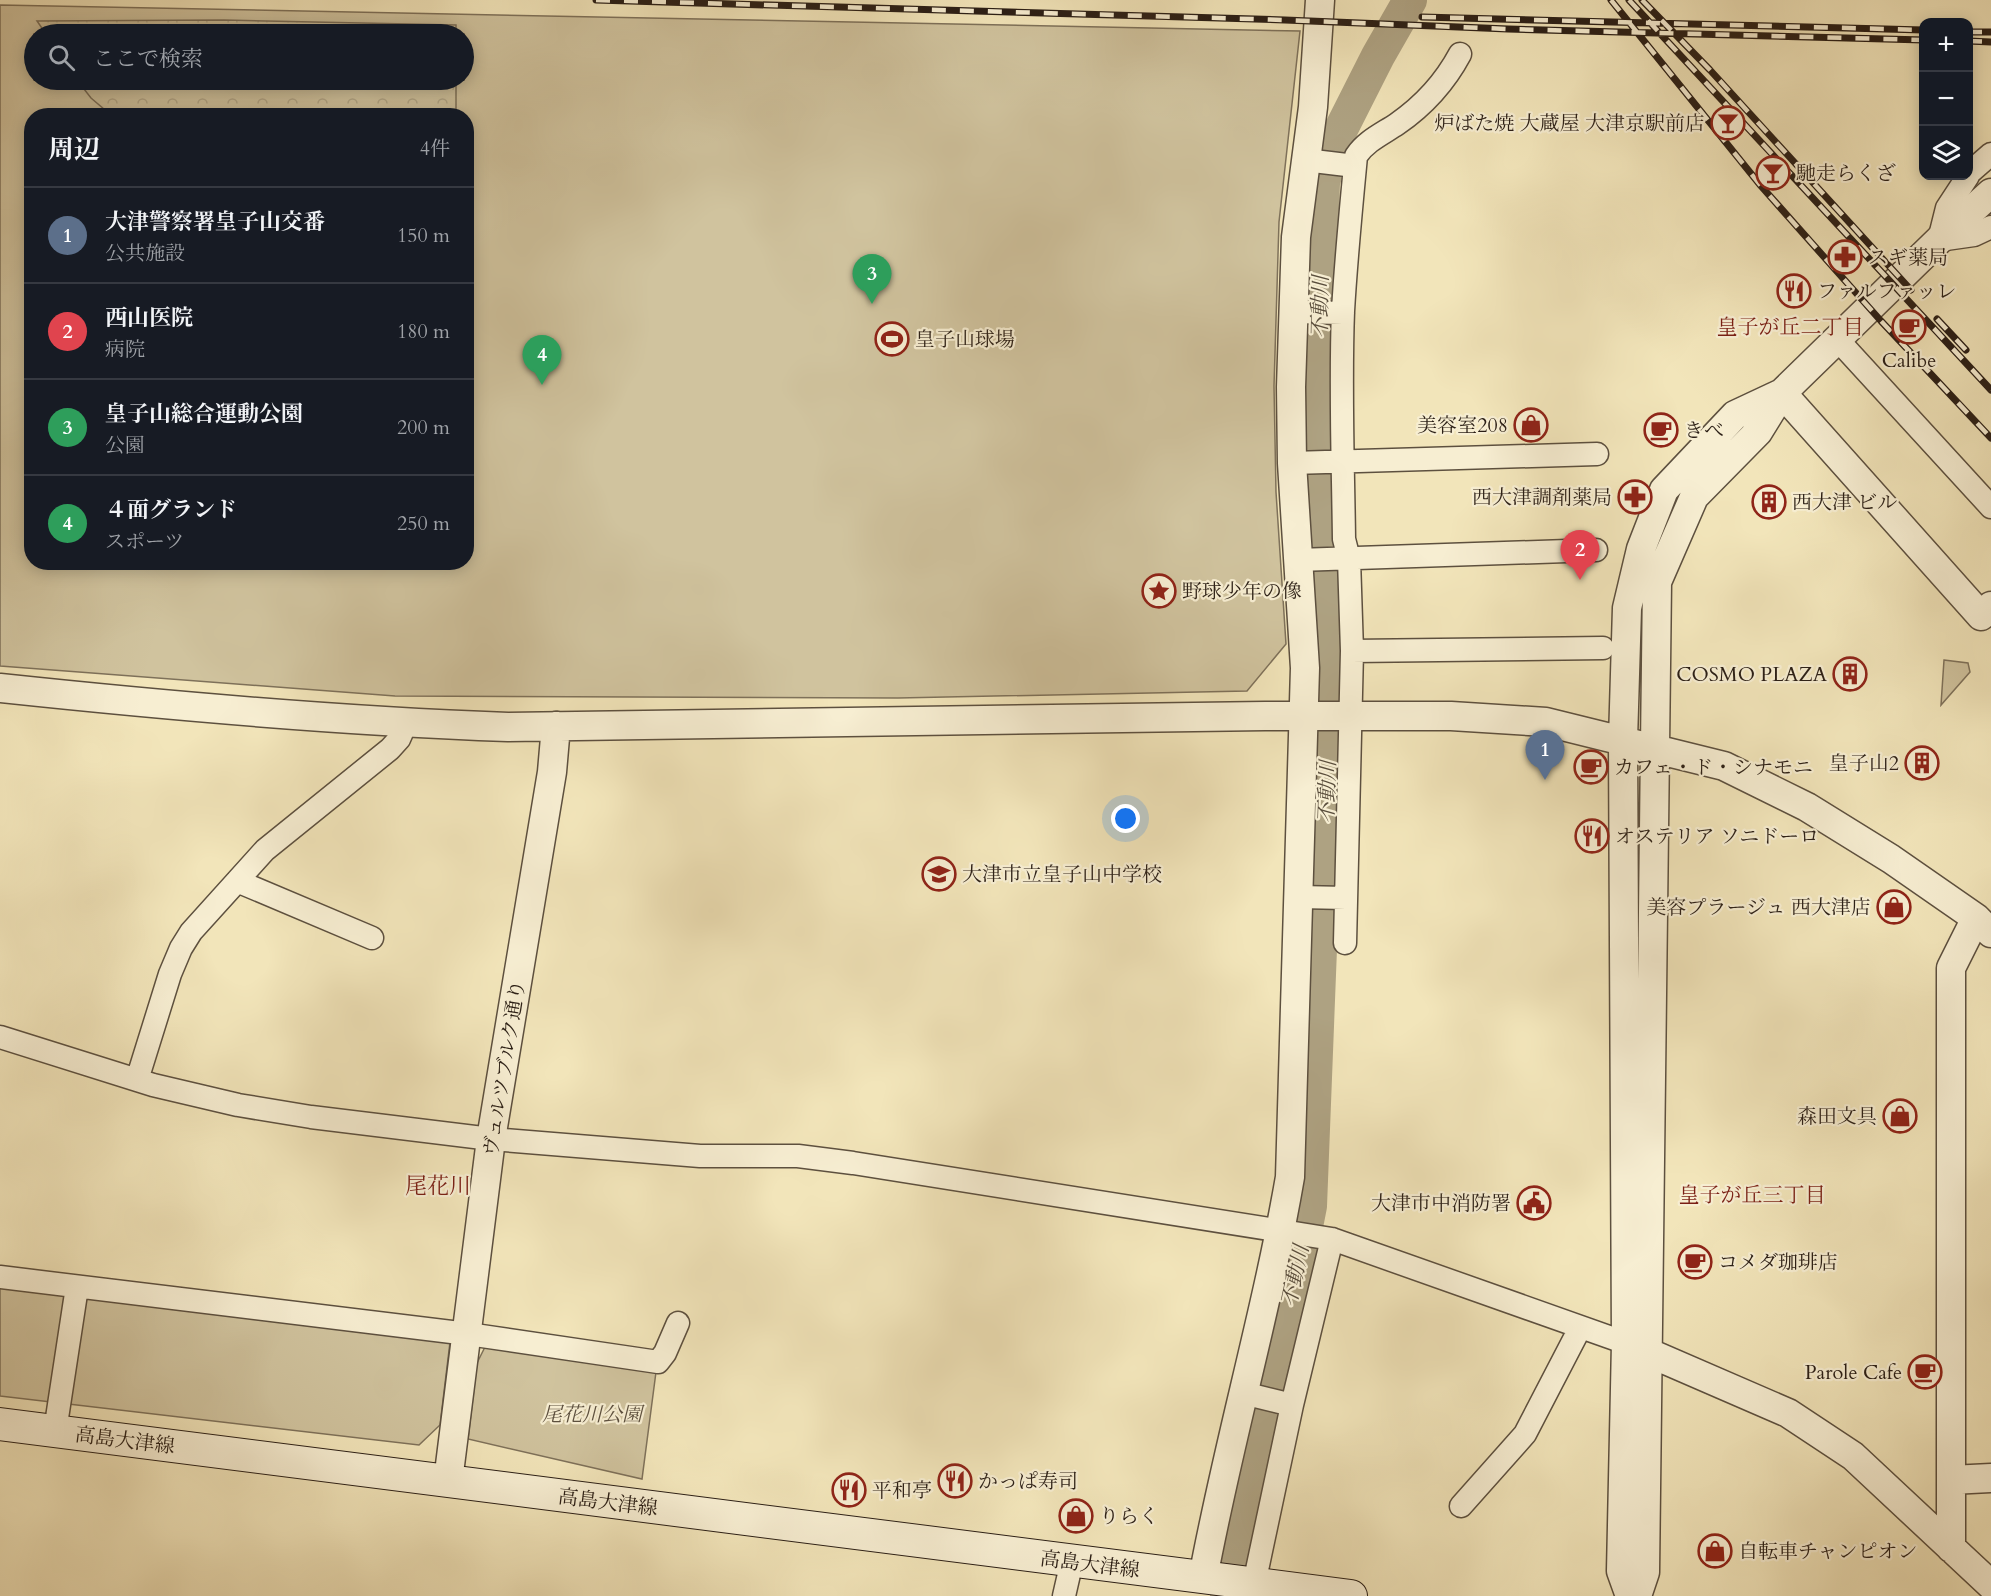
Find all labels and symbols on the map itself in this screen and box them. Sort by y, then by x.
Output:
bar icon: 炉ばた焼 大蔵屋 大津京駅前店 [1710,105,1746,141]
place label: 炉ばた焼 大蔵屋 大津京駅前店 [1434,110,1705,137]
bar icon: 馳走らくざ [1755,155,1791,191]
place label: 馳走らくざ [1796,160,1896,187]
pharmacy icon: スギ薬局 [1827,239,1863,275]
place label: スギ薬局 [1868,244,1948,271]
pin: 3 [852,254,892,304]
water label: 不動川 [1305,273,1336,339]
restaurant icon: ファルファッレ [1776,273,1812,309]
place label: ファルファッレ [1817,278,1956,305]
cafe icon: Calibe [1891,309,1927,345]
district label: 皇子が丘二丁目 [1717,313,1864,342]
sports icon: 皇子山球場 [874,321,910,357]
place label: 皇子山球場 [915,326,1015,353]
pin: 4 [522,336,562,385]
place label: Calibe [1882,347,1936,374]
shop icon: 美容室208 [1513,407,1549,443]
place label: 美容室208 [1417,412,1508,439]
cafe icon: きべ [1643,412,1679,448]
place label: きべ [1684,417,1724,444]
pharmacy icon: 西大津調剤薬局 [1617,479,1653,515]
place label: 西大津調剤薬局 [1472,484,1612,511]
building icon: 西大津 ビル [1751,484,1787,520]
place label: 西大津 ビル [1792,489,1897,516]
pin: 2 [1560,530,1600,580]
place icon: 野球少年の像 [1141,573,1177,609]
place label: 野球少年の像 [1182,578,1302,605]
building icon: COSMO PLAZA [1832,656,1868,692]
place label: COSMO PLAZA [1676,661,1828,688]
pin: 1 [1526,730,1564,780]
building icon: 皇子山2 [1904,745,1940,781]
cafe icon: カフェ・ド・シナモニ [1573,749,1609,785]
place label: 皇子山2 [1829,750,1899,777]
place label: カフェ・ド・シナモニ [1614,754,1813,781]
water label: 不動川 [1312,758,1343,824]
your location [1111,804,1140,833]
restaurant icon: オステリア ソニドーロ [1574,818,1610,854]
place label: オステリア ソニドーロ [1615,823,1819,850]
school or university icon: 大津市立皇子山中学校 [921,856,957,892]
place label: 大津市立皇子山中学校 [962,861,1162,888]
shop icon: 美容プラージュ 西大津店 [1876,889,1912,925]
place label: 美容プラージュ 西大津店 [1646,894,1871,921]
street label: ヴュルツブルク通り [477,978,532,1158]
shop icon: 森田文具 [1882,1098,1918,1134]
place label: 森田文具 [1797,1103,1877,1130]
district label: 尾花川 [405,1171,471,1201]
district label: 皇子が丘三丁目 [1679,1181,1826,1210]
public building icon: 大津市中消防署 [1516,1185,1552,1221]
place label: 大津市中消防署 [1371,1190,1511,1217]
water label: 不動川 [1275,1240,1317,1310]
cafe icon: コメダ珈琲店 [1677,1244,1713,1280]
place label: コメダ珈琲店 [1718,1249,1838,1276]
cafe icon: Parole Cafe [1907,1354,1943,1390]
place label: Parole Cafe [1805,1359,1902,1386]
park label: 尾花川公園 [542,1401,645,1428]
street label: 高島大津線 [74,1421,176,1460]
restaurant icon: かっぱ寿司 [937,1463,973,1499]
place label: かっぱ寿司 [978,1468,1078,1495]
restaurant icon: 平和亭 [831,1472,867,1508]
place label: 平和亭 [872,1477,932,1504]
street label: 高島大津線 [557,1483,659,1522]
shop icon: りらく [1058,1498,1094,1534]
place label: りらく [1099,1503,1159,1530]
shop icon: 自転車チャンピオン [1697,1533,1733,1569]
place label: 自転車チャンピオン [1738,1538,1917,1565]
street label: 高島大津線 [1039,1545,1141,1584]

